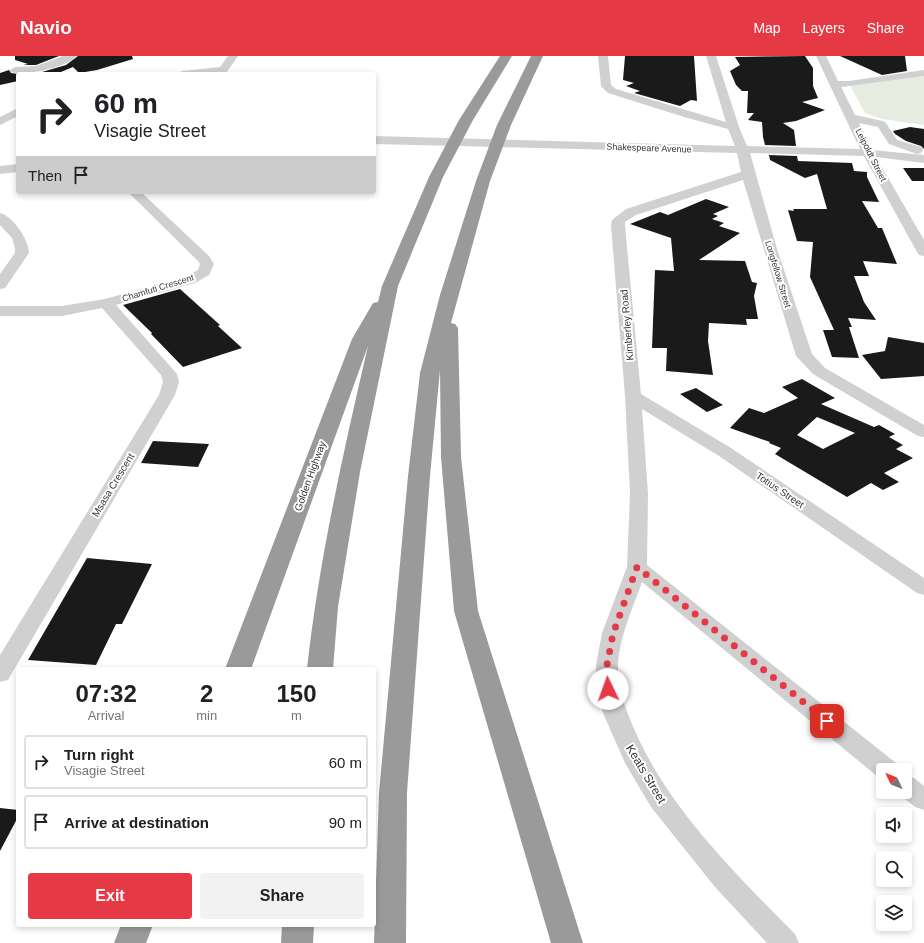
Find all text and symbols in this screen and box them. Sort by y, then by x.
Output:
text: Navio [20,17,72,38]
text: Map [753,20,781,36]
text: Layers [803,20,845,36]
text: Share [867,20,904,36]
icon: right [28,88,80,140]
text: 60 m [94,88,158,119]
text: Visagie Street [94,121,206,141]
street label: Leipoldt Street [853,127,889,184]
street label: Shakespeare Avenue [606,142,692,154]
icon: arrive [70,164,92,186]
text: Then [28,167,62,184]
street label: Longfellow Street [763,239,793,309]
street label: Chamfuti Crescent [121,272,196,304]
street label: Kimberley Road [618,289,636,361]
street label: Golden Highway [292,440,328,512]
street label: Msasa Crescent [90,451,136,519]
street label: Totius Street [754,470,806,510]
position arrow [587,668,629,710]
text: 07:32 [75,680,137,707]
text: 2 [200,680,213,707]
text: 150 [277,680,317,707]
pin [810,704,844,738]
text: Arrival [88,708,125,723]
text: min [196,708,217,723]
text: m [291,708,302,723]
icon: arrive [816,710,838,732]
street label: Keats Street [623,742,669,806]
text: Turn right [64,746,134,763]
icon: right [30,751,52,773]
text: 60 m [329,754,362,771]
text: Visagie Street [64,763,145,778]
north arrow [876,763,912,799]
map controls [876,763,912,931]
button: sound [876,807,912,843]
icon: arrive [30,811,52,833]
text: Arrive at destination [64,814,209,831]
text: 90 m [329,814,362,831]
button: search [876,851,912,887]
button: Exit [28,873,192,919]
button: Share [200,873,364,919]
button: layers [876,895,912,931]

